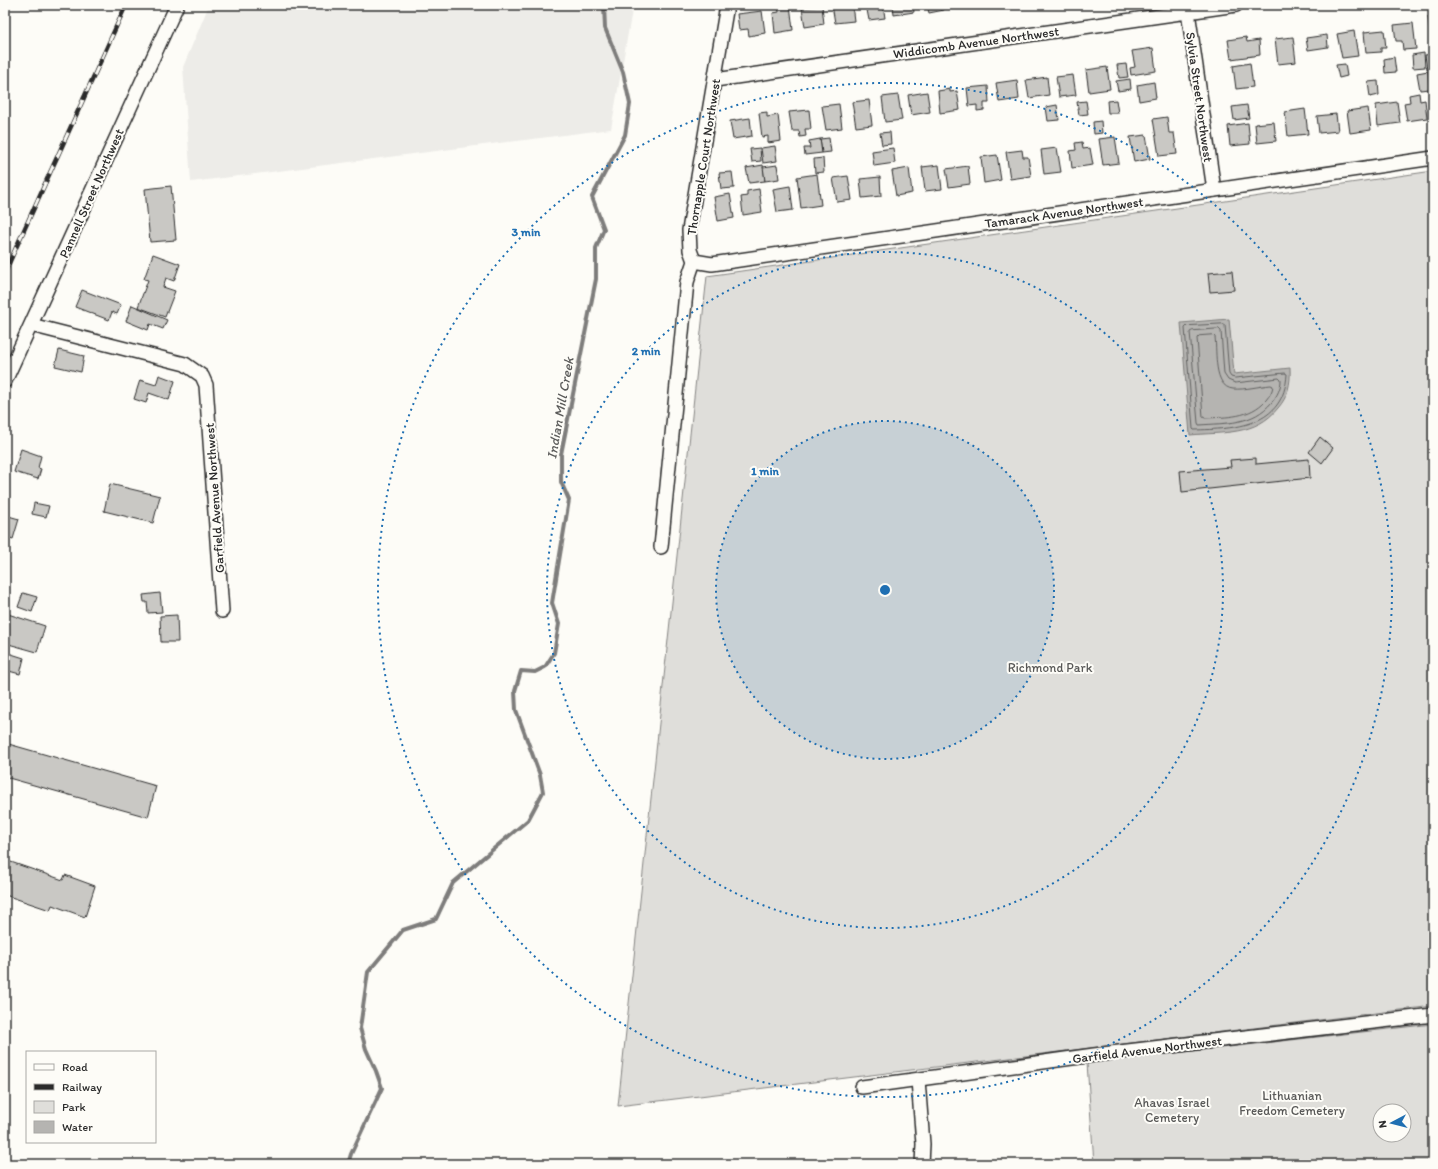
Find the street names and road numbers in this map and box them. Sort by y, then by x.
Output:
street label: Widdicomb Avenue Northwest [892,23,1060,62]
street label: Sylvia Street Northwest [1183,31,1216,163]
street label: Thornapple Court Northwest [684,77,723,237]
street label: Pannell Street Northwest [56,126,127,260]
street label: Tamarack Avenue Northwest [984,194,1144,231]
street label: Garfield Avenue Northwest [202,422,227,574]
street label: Garfield Avenue Northwest [1071,1033,1223,1066]

